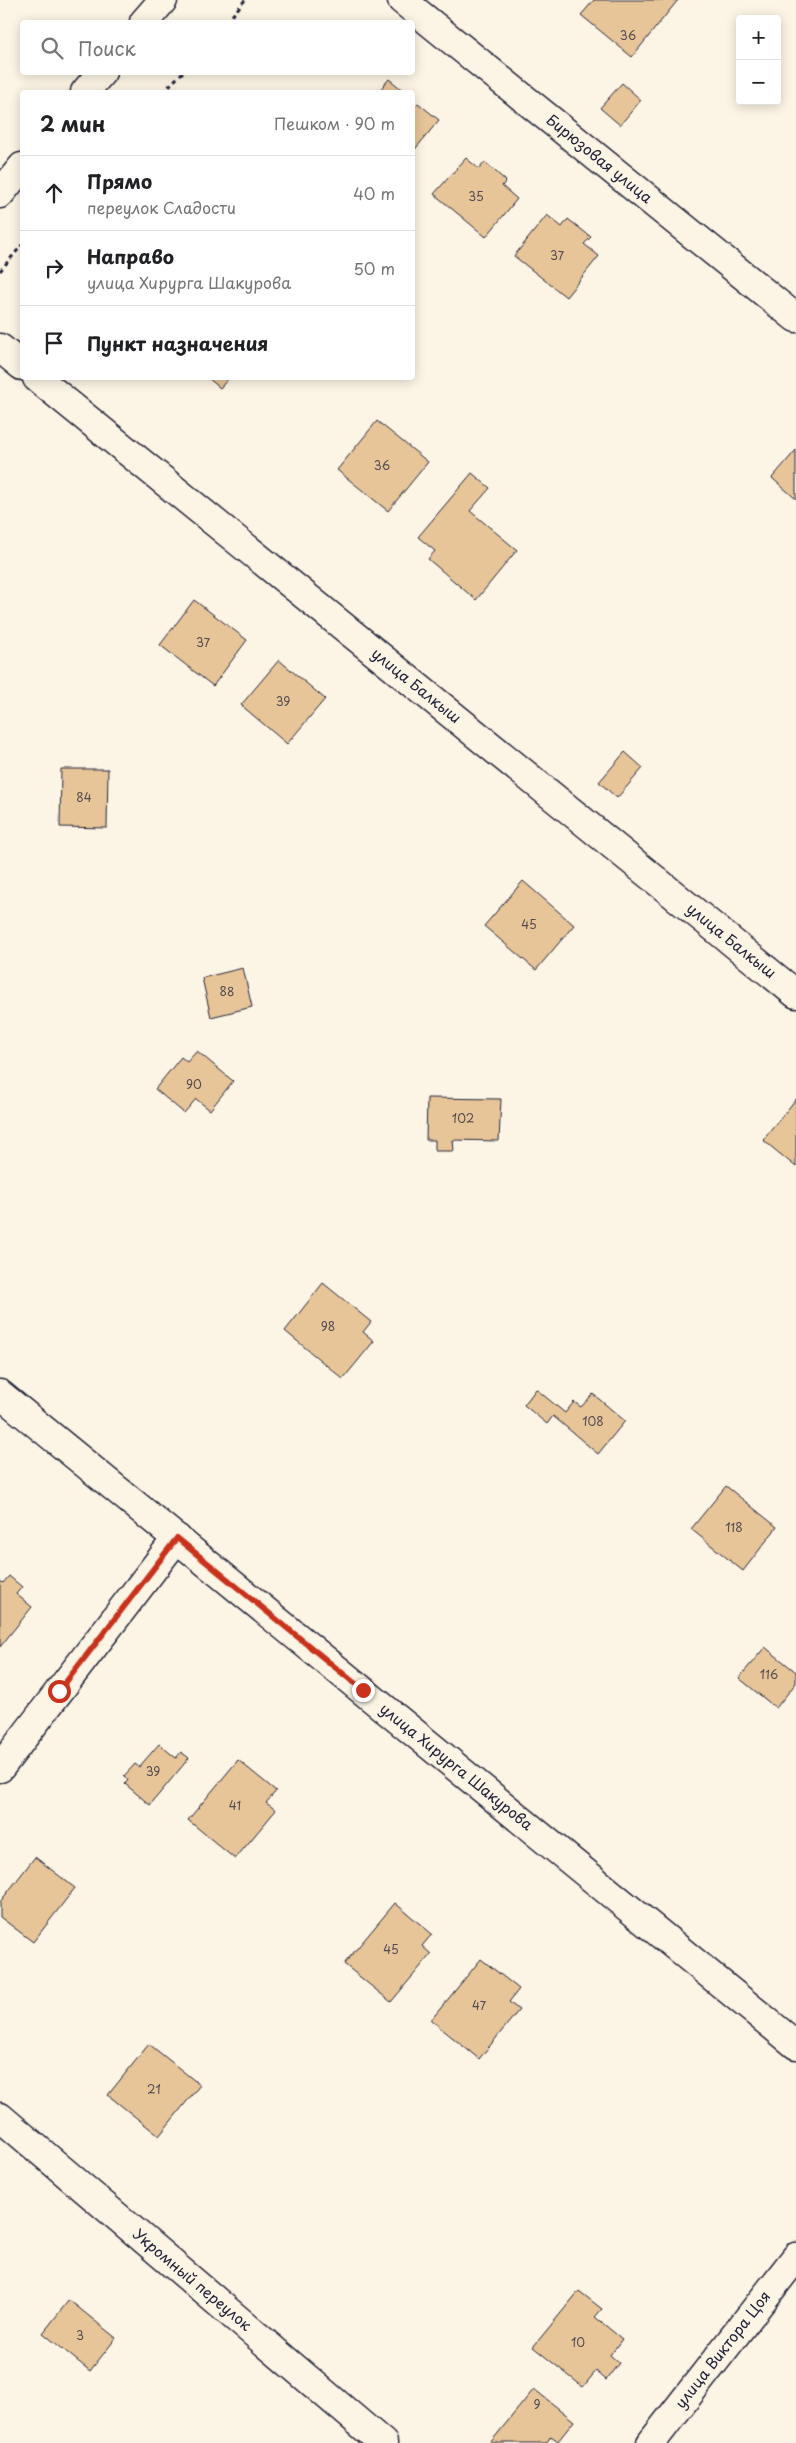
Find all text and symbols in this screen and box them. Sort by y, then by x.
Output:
map controls [736,15,781,105]
button: + [736,15,781,60]
search box [20,20,415,75]
house number: 36 [620,26,636,44]
icon: search [38,34,66,62]
text: Поиск [78,34,136,62]
button: − [736,60,781,105]
text: 2 мин [40,107,105,139]
street label: Бирюзовая улица [542,108,659,208]
text: Пешком · 90 m [274,111,395,135]
text: Прямо [87,167,152,195]
icon: ahead [40,179,68,207]
text: 40 m [353,181,395,205]
house number: 35 [468,187,484,205]
text: переулок Сладости [87,195,236,219]
text: Направо [87,242,174,270]
house number: 37 [550,246,565,264]
icon: right [40,254,68,282]
text: 50 m [354,256,395,280]
text: улица Хирурга Шакурова [87,270,291,294]
icon: arrive [40,329,68,357]
text: Пункт назначения [87,329,268,357]
house number: 36 [374,456,390,474]
house number: 37 [196,633,211,651]
street label: улица Балкыш [367,641,467,728]
house number: 39 [276,692,290,710]
house number: 84 [76,788,92,806]
street label: улица Балкыш [682,896,782,983]
house number: 45 [521,915,537,933]
house number: 88 [220,982,234,1000]
house number: 90 [186,1075,202,1093]
house number: 102 [452,1109,474,1127]
house number: 98 [321,1317,335,1335]
house number: 108 [582,1412,604,1430]
house number: 118 [725,1518,743,1536]
house number: 116 [760,1665,778,1683]
route end [352,1679,375,1702]
route start [48,1680,71,1703]
street label: улица Хирурга Шакурова [375,1697,539,1835]
house number: 39 [146,1762,160,1780]
house number: 41 [229,1796,241,1814]
house number: 45 [383,1940,399,1958]
house number: 47 [472,1996,487,2014]
house number: 21 [147,2080,161,2098]
street label: Укромный переулок [129,2222,257,2336]
street label: улица Виктора Цоя [668,2285,775,2413]
house number: 3 [76,2326,84,2344]
house number: 10 [571,2333,585,2351]
house number: 9 [533,2395,541,2413]

